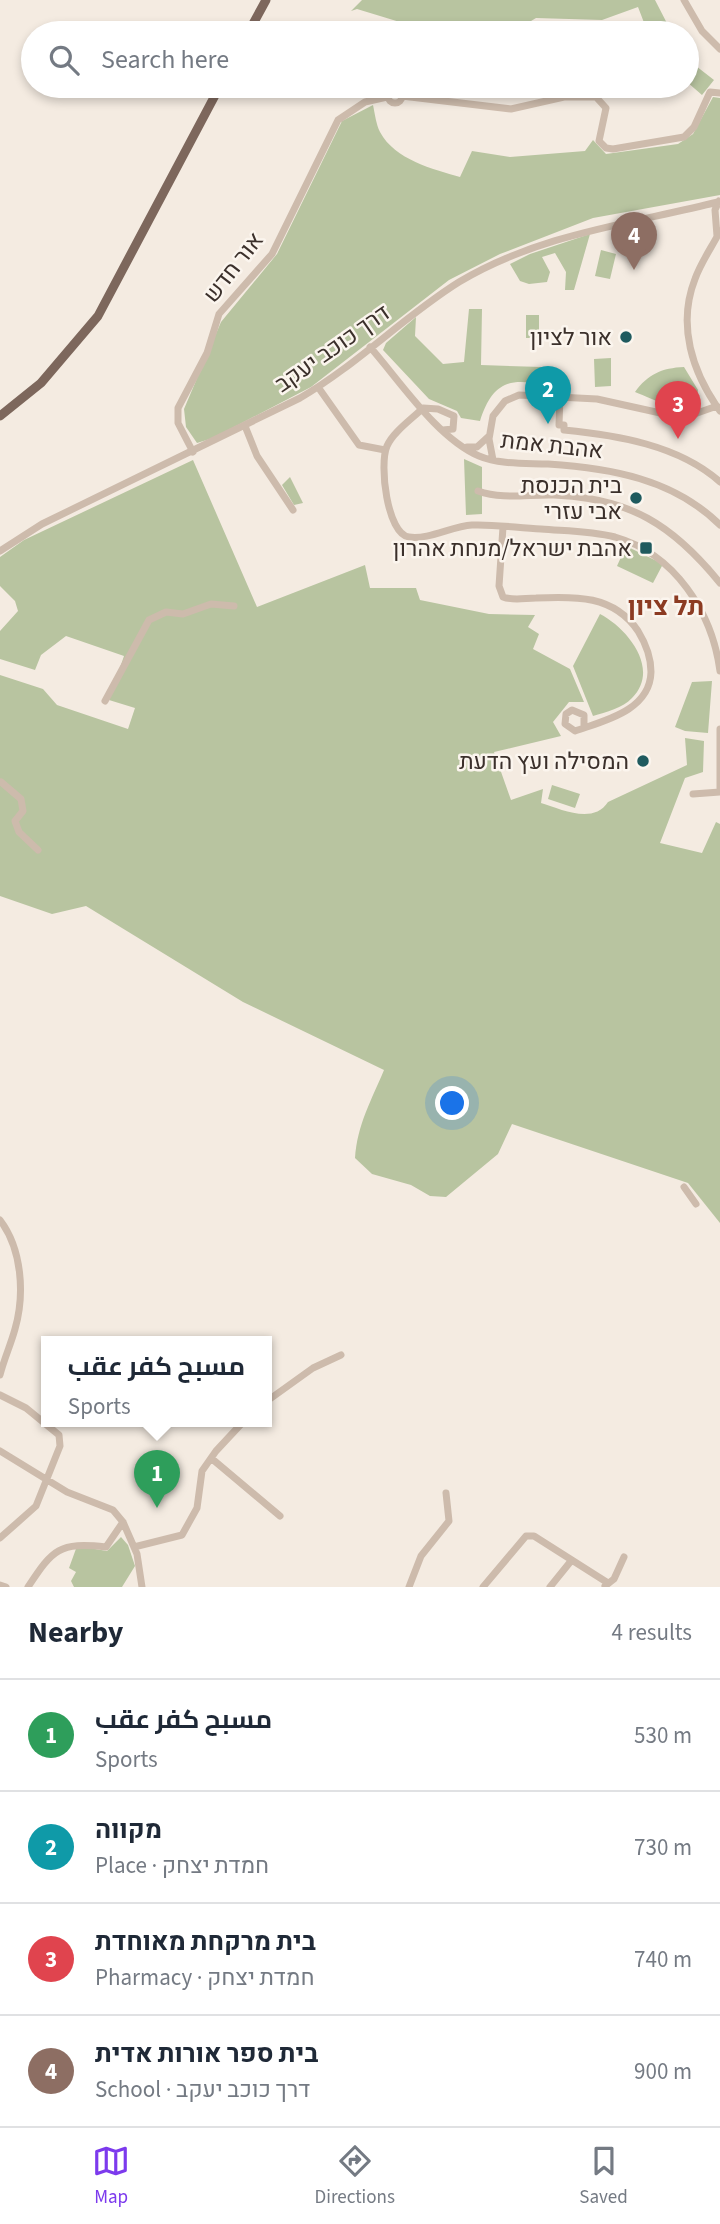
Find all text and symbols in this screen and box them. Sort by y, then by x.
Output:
search box [21,21,699,98]
icon: search [45,41,83,79]
text: Search here [101,41,229,78]
pin: 4 [611,212,657,270]
street label: אור חדש [195,225,272,310]
street label: דרך כוכב יעקב [268,296,397,400]
place label: אור לציון [530,321,612,354]
marker: אור לציון [618,329,634,345]
pin: 2 [525,366,571,424]
pin: 3 [655,381,701,439]
street label: אהבת אמת [499,424,605,467]
place label: בית הכנסת אבי עזרי [521,469,622,528]
marker: בית הכנסת אבי עזרי [628,490,644,506]
place label: אהבת ישראל/מנחת אהרון [393,532,632,565]
marker: אהבת ישראל/מנחת אהרון [638,540,654,556]
district label: תל ציון [628,588,704,625]
place label: המסילה ועץ הדעת [459,745,629,778]
marker: המסילה ועץ הדעת [635,753,651,769]
your location [435,1086,469,1120]
popup [41,1336,272,1427]
text: مسبح كفر عقب [68,1348,245,1385]
text: Sports [68,1390,131,1423]
pin: 1 [134,1450,180,1508]
text: Nearby [28,1611,123,1654]
text: 4 results [612,1616,692,1649]
text: مسبح كفر عقب [95,1701,272,1738]
text: 1 [45,1719,57,1752]
text: 530 m [634,1719,692,1752]
text: Sports [95,1743,158,1776]
text: מקווה [95,1811,162,1848]
text: 2 [45,1831,57,1864]
text: 730 m [634,1831,692,1864]
text: Place · חמדת יצחק [95,1849,269,1882]
text: בית מרקחת מאוחדת [95,1923,316,1960]
text: 3 [45,1943,57,1976]
text: 740 m [634,1943,692,1976]
text: Pharmacy · חמדת יצחק [95,1961,314,1994]
text: בית ספר אורות אדית [95,2035,318,2072]
text: 4 [45,2055,57,2088]
text: 900 m [634,2055,692,2088]
text: School · דרך כוכב יעקב [95,2073,310,2106]
tab: Map [92,2142,130,2211]
tab: Directions [315,2142,395,2211]
tab: Saved [579,2142,628,2211]

